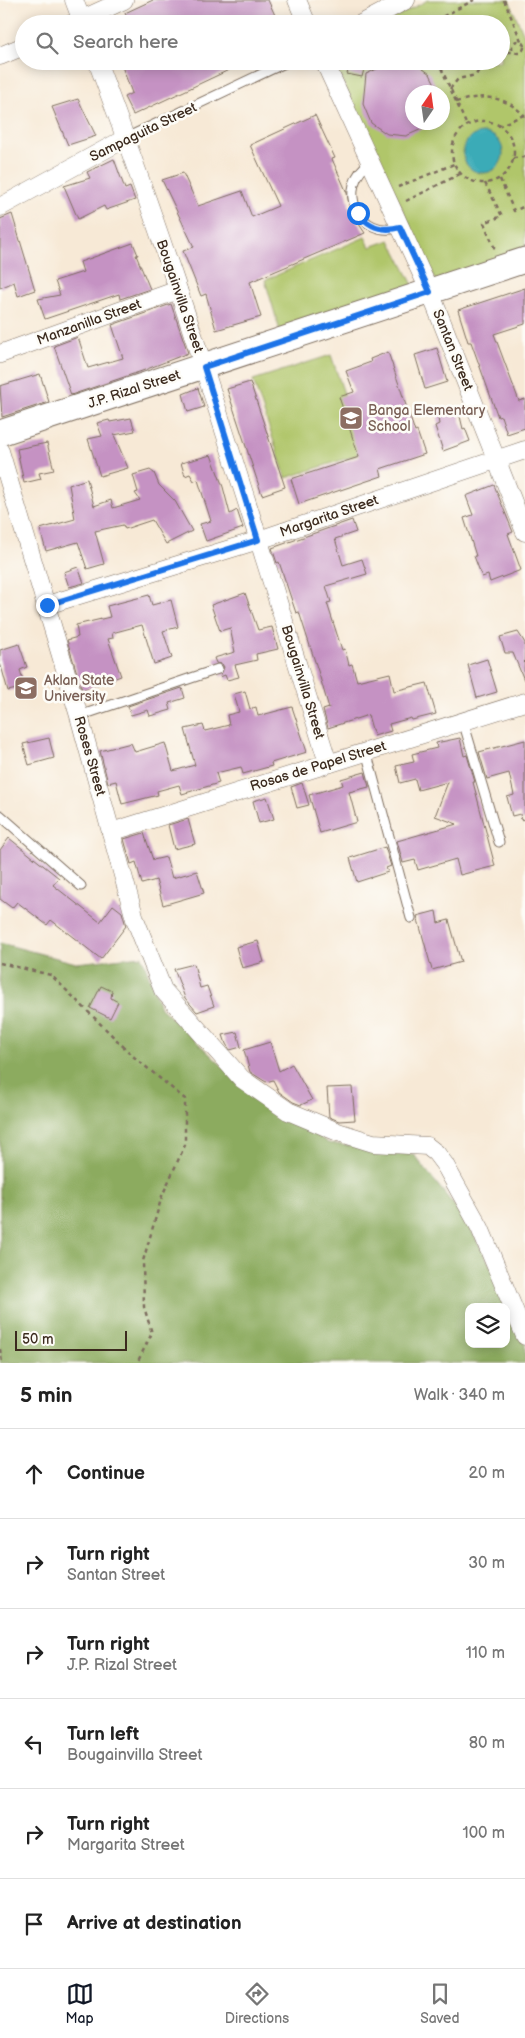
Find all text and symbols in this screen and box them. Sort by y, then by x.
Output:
search box [15,15,510,70]
icon: search [33,29,61,57]
text: Search here [73,31,178,54]
north arrow [405,85,450,130]
street label: Sampaguita Street [87,98,200,165]
route start [347,202,370,225]
street label: Bougainvilla Street [153,237,208,355]
street label: Manzanilla Street [35,295,144,349]
street label: Santan Street [429,307,477,394]
street label: J.P. Rizal Street [86,366,183,412]
place label: Banga Elementary School [368,402,486,435]
school or university icon: Banga Elementary School [338,405,364,431]
street label: Margarita Street [278,491,381,541]
route end [36,594,59,617]
street label: Bougainvilla Street [278,623,329,742]
place label: Aklan State University [44,672,114,705]
school or university icon: Aklan State University [13,675,39,701]
street label: Roses Street [71,714,110,798]
street label: Rosas de Papel Street [248,737,389,795]
map controls [465,1303,510,1348]
button: layers [465,1303,510,1348]
scale bar [15,1328,128,1351]
text: 50 m [22,1331,54,1348]
text: 5 min [20,1383,73,1408]
text: Walk · 340 m [414,1386,505,1405]
icon: ahead [20,1460,48,1488]
text: Continue [67,1462,145,1485]
text: 20 m [469,1464,505,1483]
text: Turn right [67,1543,150,1566]
icon: right [20,1550,48,1578]
text: 30 m [468,1554,505,1573]
text: Santan Street [67,1566,165,1585]
text: Turn right [67,1633,150,1656]
icon: right [20,1640,48,1668]
text: 110 m [466,1644,505,1663]
text: J.P. Rizal Street [67,1656,177,1675]
text: Turn left [67,1723,139,1746]
icon: left [20,1730,48,1758]
text: 80 m [469,1734,505,1753]
text: Bougainvilla Street [67,1746,202,1765]
text: Turn right [67,1813,150,1836]
icon: right [20,1820,48,1848]
text: 100 m [462,1824,505,1843]
text: Margarita Street [67,1836,185,1855]
icon: arrive [20,1910,48,1938]
text: Arrive at destination [67,1912,242,1935]
tab: Map [66,1980,94,2027]
tab: Directions [225,1980,289,2027]
tab: Saved [420,1980,459,2027]

